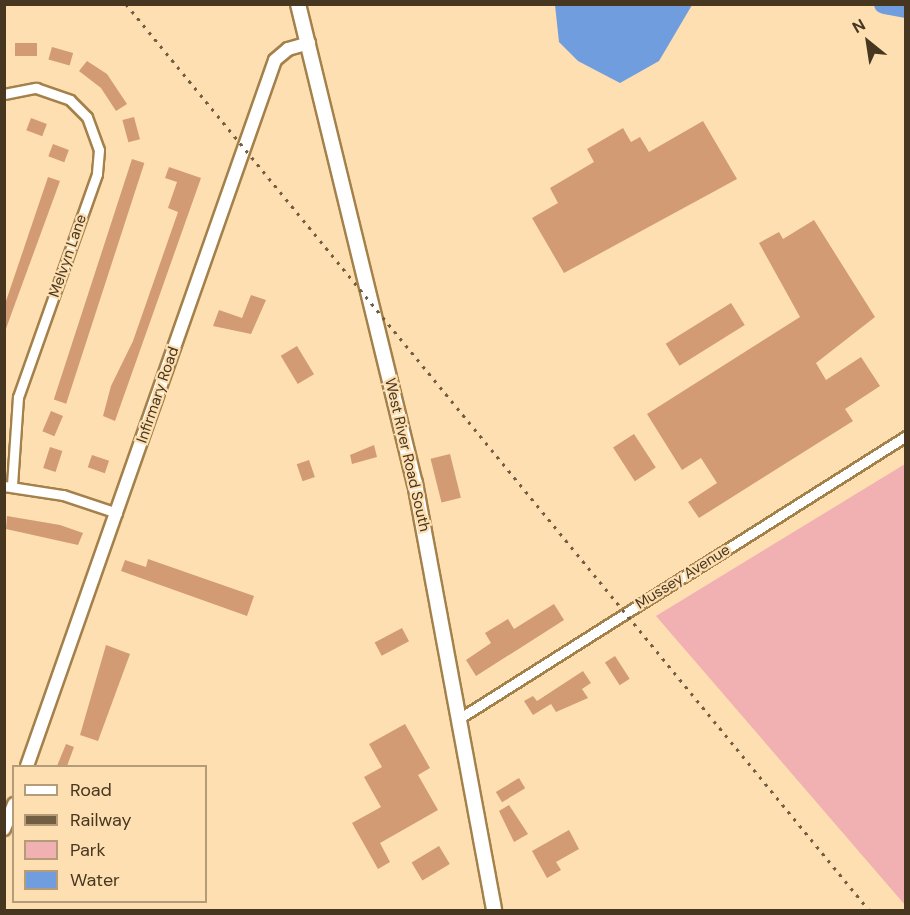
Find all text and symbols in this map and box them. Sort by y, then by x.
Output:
north arrow [838,12,898,72]
text: N [848,14,869,38]
street label: Melvyn Lane [45,212,91,300]
street label: Infirmary Road [133,345,183,445]
street label: West River Road South [381,376,433,534]
street label: Mussey Avenue [633,541,733,613]
legend [12,765,207,903]
text: Road [70,778,112,802]
text: Railway [70,808,132,832]
text: Park [70,838,106,862]
text: Water [70,868,120,892]

